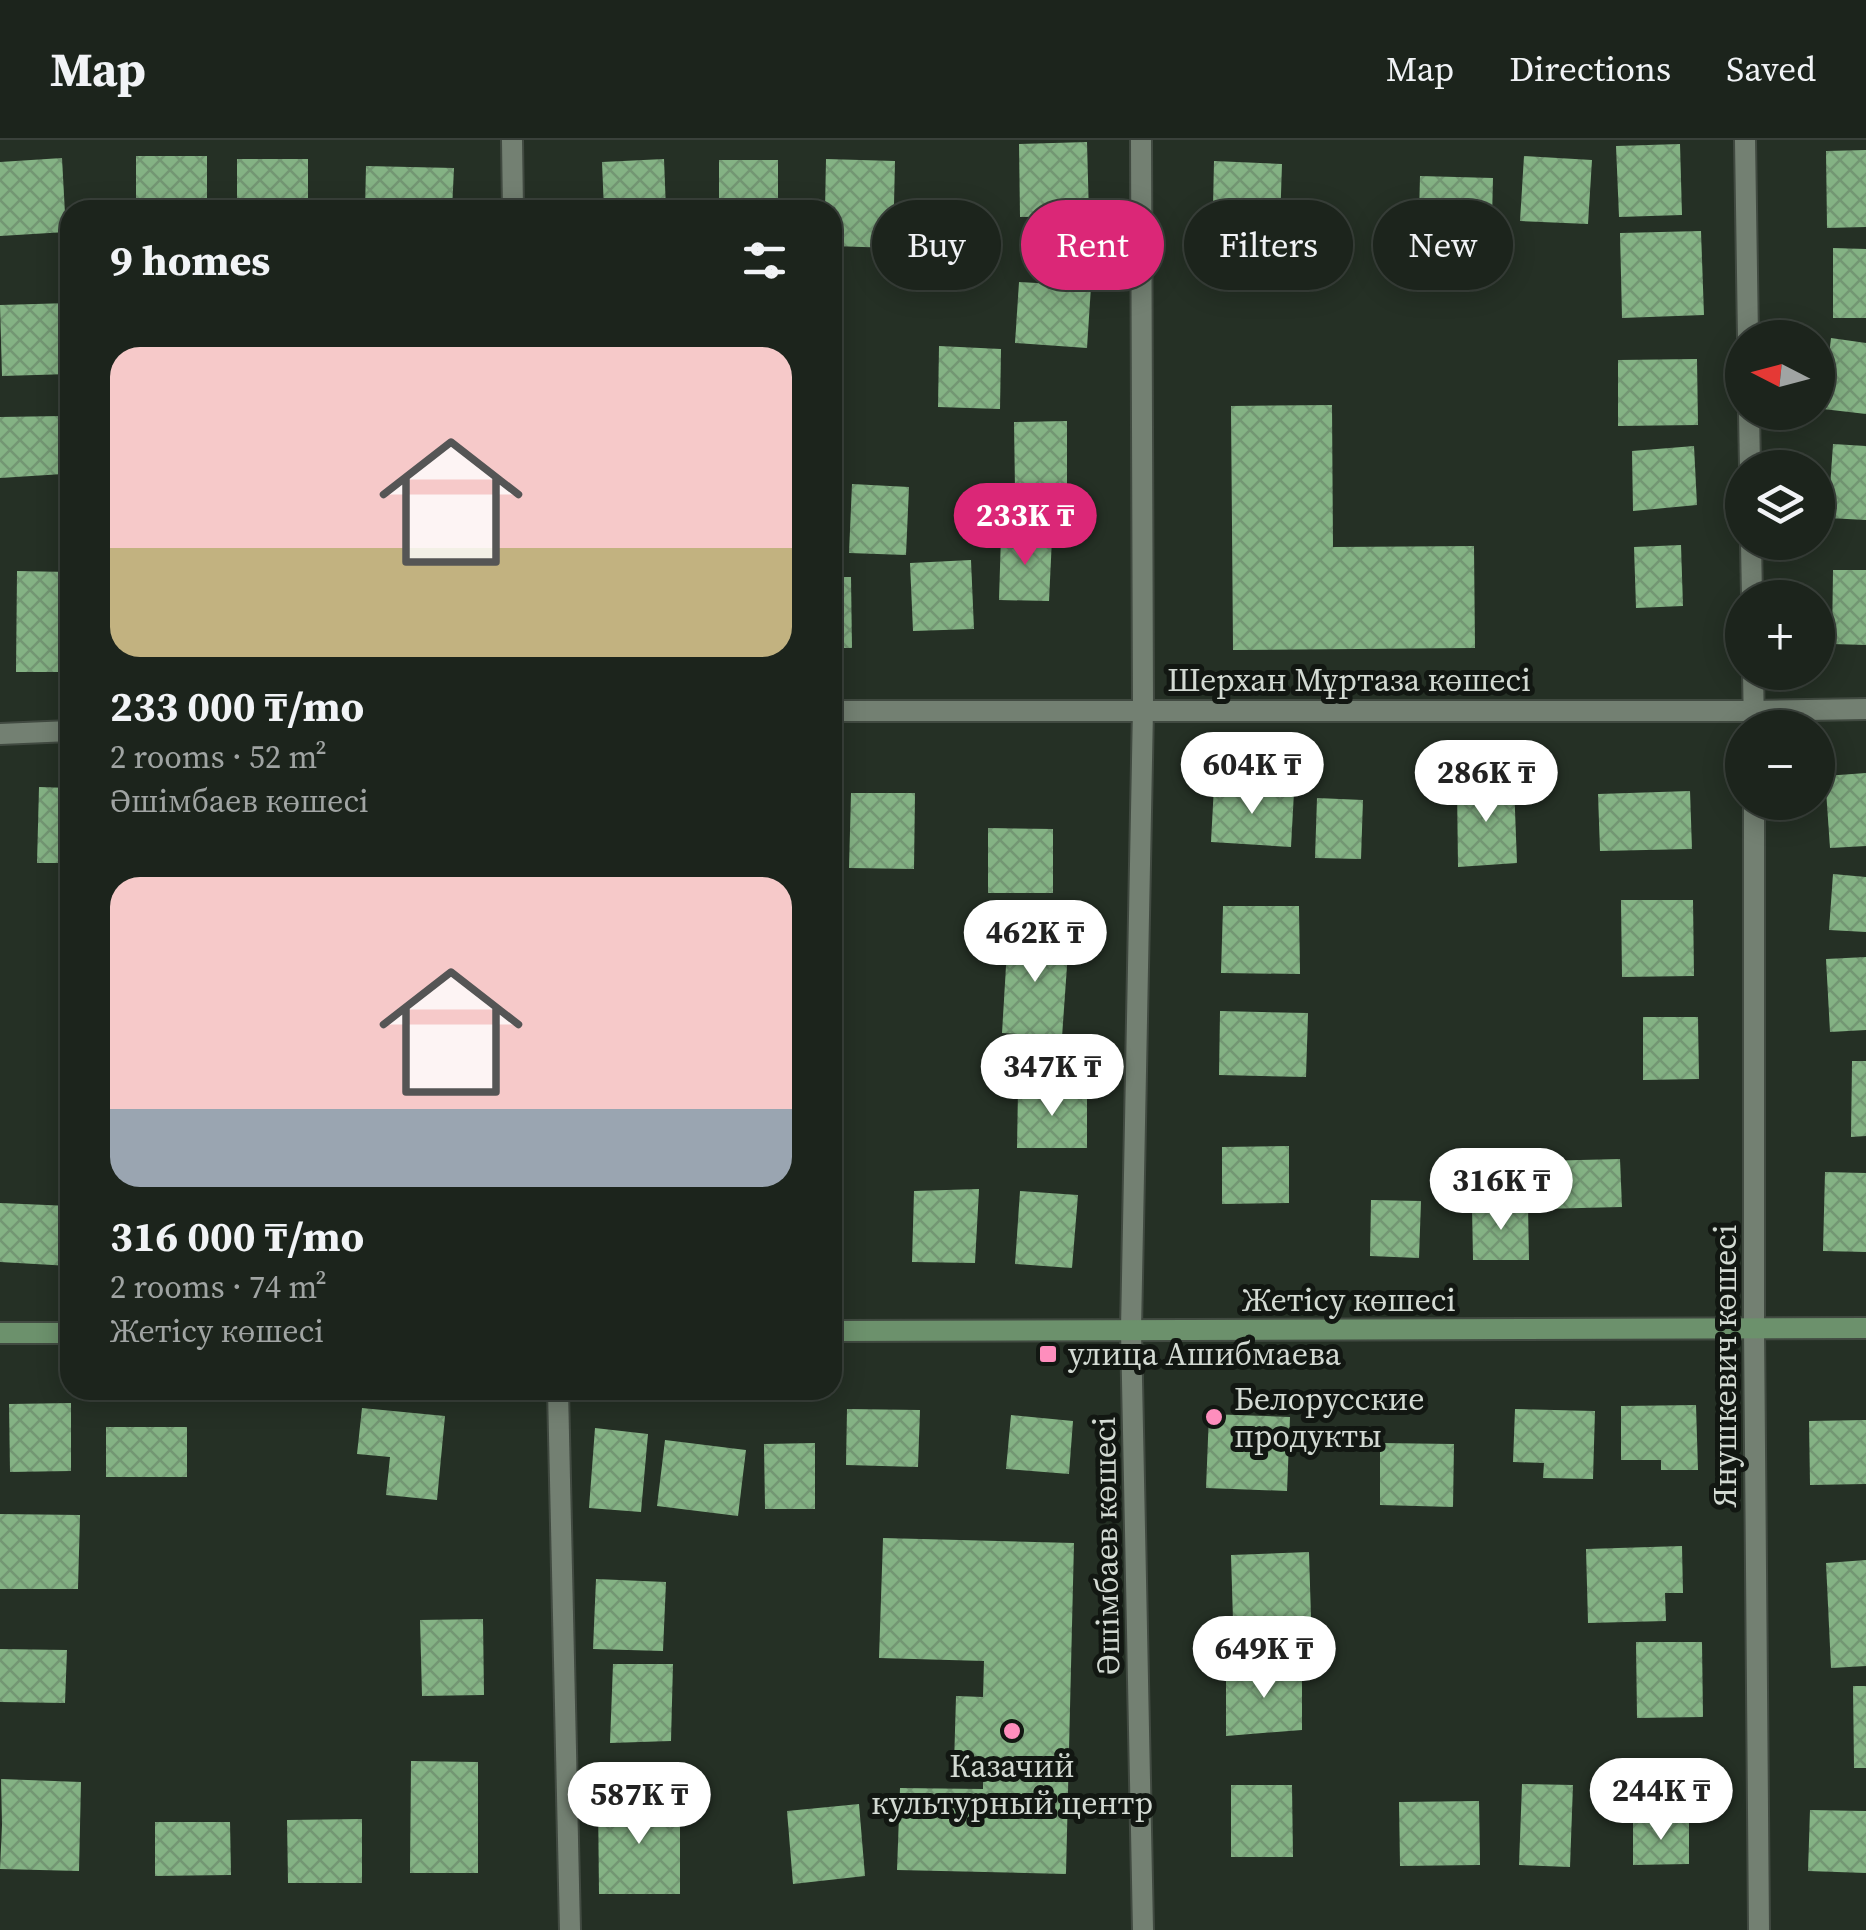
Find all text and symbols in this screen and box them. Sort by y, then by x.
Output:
text: Map [50,36,146,102]
text: Map [1386,45,1454,93]
text: Directions [1509,45,1671,93]
text: Saved [1726,45,1816,93]
chip: Buy [872,200,1001,290]
chip: Rent [1021,200,1164,290]
chip: Filters [1184,200,1353,290]
chip: New [1373,200,1513,290]
text: 9 homes [110,231,270,289]
icon: filters [737,233,792,288]
north arrow [1725,320,1835,430]
map controls [1725,320,1835,820]
icon: home [361,412,541,592]
button: layers [1725,450,1835,560]
pin: 233K ₸ [944,483,1106,568]
text: 233K ₸ [976,493,1074,537]
button: + [1725,580,1835,690]
street label: Шерхан Мұртаза көшесі [1167,658,1531,702]
text: 233 000 ₸/mo [110,677,364,735]
button: − [1725,710,1835,820]
pin: 604K ₸ [1171,732,1333,817]
text: 2 rooms · 52 m² [110,735,327,779]
pin: 286K ₸ [1405,740,1567,825]
text: 604K ₸ [1203,742,1301,786]
text: 286K ₸ [1437,750,1535,794]
text: Әшімбаев көшесі [110,779,369,823]
pin: 462K ₸ [954,900,1116,985]
text: 462K ₸ [986,910,1084,954]
icon: home [361,942,541,1122]
pin: 347K ₸ [971,1034,1133,1119]
text: 347K ₸ [1003,1044,1101,1088]
pin: 316K ₸ [1420,1148,1582,1233]
text: 316K ₸ [1452,1158,1550,1202]
text: 316 000 ₸/mo [110,1207,364,1265]
street label: Янушкевич көшесі [1703,1225,1747,1507]
text: 2 rooms · 74 m² [110,1265,327,1309]
street label: Жетісу көшесі [1242,1278,1456,1322]
text: Жетісу көшесі [110,1309,324,1353]
place label: улица Ашибмаева [1068,1332,1342,1376]
marker: улица Ашибмаева [1037,1343,1059,1365]
place label: Белорусские продукты [1234,1377,1425,1458]
marker: Белорусские продукты [1203,1406,1225,1428]
street label: Әшімбаев көшесі [1082,1416,1130,1676]
pin: 649K ₸ [1183,1616,1345,1701]
text: 649K ₸ [1215,1626,1313,1670]
marker: Казачий культурный центр [1001,1720,1023,1742]
place label: Казачий культурный центр [871,1744,1153,1825]
pin: 244K ₸ [1580,1758,1742,1843]
pin: 587K ₸ [558,1762,720,1847]
text: 244K ₸ [1612,1768,1710,1812]
text: 587K ₸ [590,1772,688,1816]

